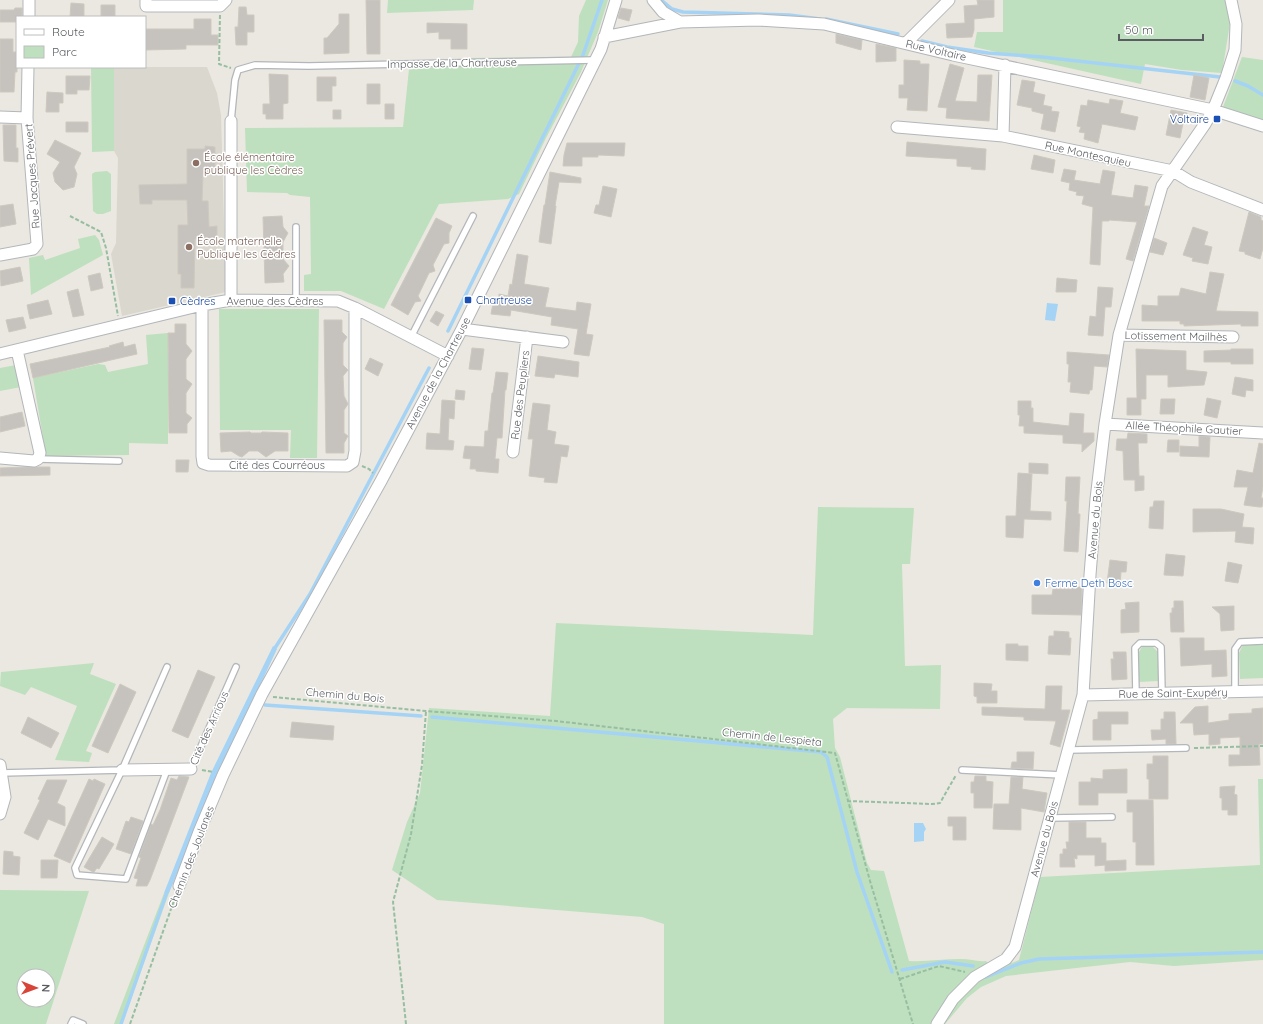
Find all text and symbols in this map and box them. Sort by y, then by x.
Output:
legend [16,16,146,68]
scale bar [1119,16,1203,42]
text: 50 m [1125,22,1153,37]
text: Route [52,24,85,39]
street label: Rue Voltaire [904,36,968,64]
text: Parc [52,44,77,59]
street label: Impasse de la Chartreuse [387,55,517,71]
place label: Voltaire [1170,112,1209,126]
marker: Voltaire [1212,114,1222,124]
street label: Rue Jacques Prévert [21,123,43,229]
street label: Rue Montesquieu [1044,138,1132,170]
place label: École élémentaire publique les Cèdres [204,150,303,177]
marker: École élémentaire publique les Cèdres [191,158,201,168]
place label: École maternelle Publique les Cèdres [197,234,296,261]
marker: École maternelle Publique les Cèdres [184,242,194,252]
place label: Chartreuse [476,293,532,307]
place label: Cèdres [180,294,215,308]
street label: Avenue des Cèdres [226,294,324,308]
marker: Chartreuse [463,295,473,305]
marker: Cèdres [167,296,177,306]
street label: Avenue de la Chartreuse [403,315,473,431]
street label: Lotissement Mailhès [1125,328,1227,344]
street label: Rue des Peupliers [508,350,532,440]
street label: Allée Théophile Gautier [1125,418,1244,438]
street label: Cité des Courréous [229,458,325,472]
street label: Avenue du Bois [1085,481,1105,559]
place label: Ferme Deth Bosc [1045,576,1133,590]
marker: Ferme Deth Bosc [1032,578,1042,588]
street label: Chemin du Bois [305,685,385,705]
street label: Rue de Saint-Exupéry [1118,685,1228,701]
street label: Cité des Arrious [186,689,232,767]
street label: Chemin de Lespieta [721,725,823,749]
street label: Avenue du Bois [1027,799,1061,879]
street label: Chemin des Joulanes [165,804,217,910]
north arrow [16,968,56,1008]
text: N [39,984,53,992]

